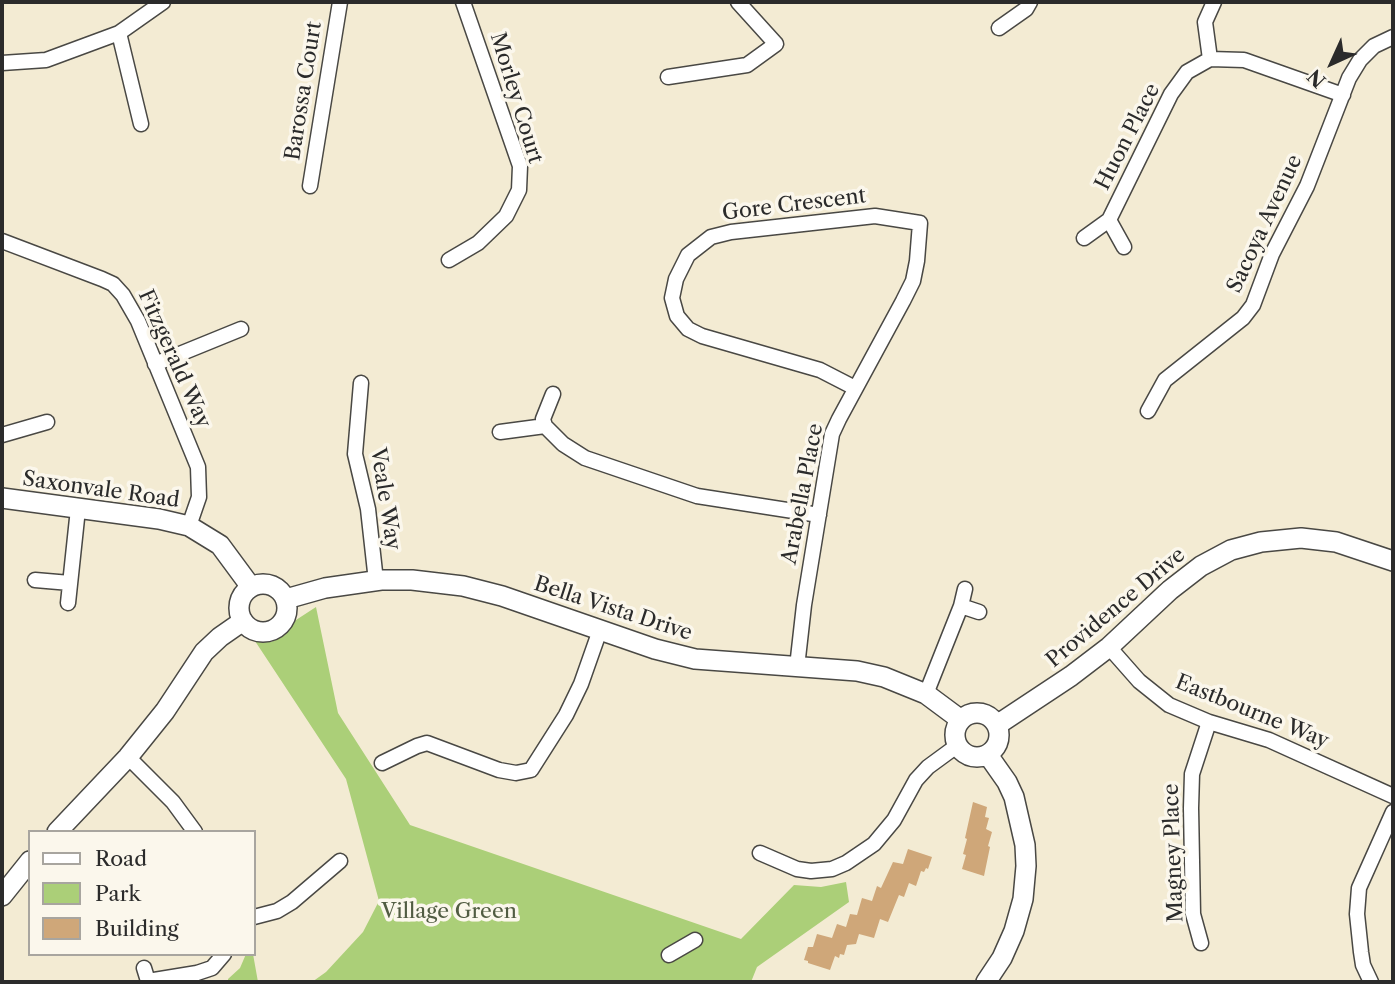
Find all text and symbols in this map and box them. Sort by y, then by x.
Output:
street label: Barossa Court [281,20,327,162]
north arrow [1297,28,1367,98]
street label: Morley Court [484,30,548,166]
text: N [1303,64,1331,92]
street label: Huon Place [1090,80,1166,194]
street label: Sacoya Avenue [1222,151,1308,297]
street label: Gore Crescent [721,184,867,226]
street label: Fitzgerald Way [132,286,216,432]
street label: Arabella Place [777,421,829,567]
street label: Veale Way [364,446,406,552]
street label: Saxonvale Road [21,467,181,513]
street label: Providence Drive [1042,543,1190,673]
street label: Bella Vista Drive [531,572,695,646]
street label: Eastbourne Way [1172,670,1332,754]
street label: Magney Place [1159,783,1189,923]
legend [28,830,256,956]
text: Road [95,846,147,871]
text: Park [95,881,141,906]
park label: Village Green [381,899,517,925]
text: Building [95,916,179,941]

